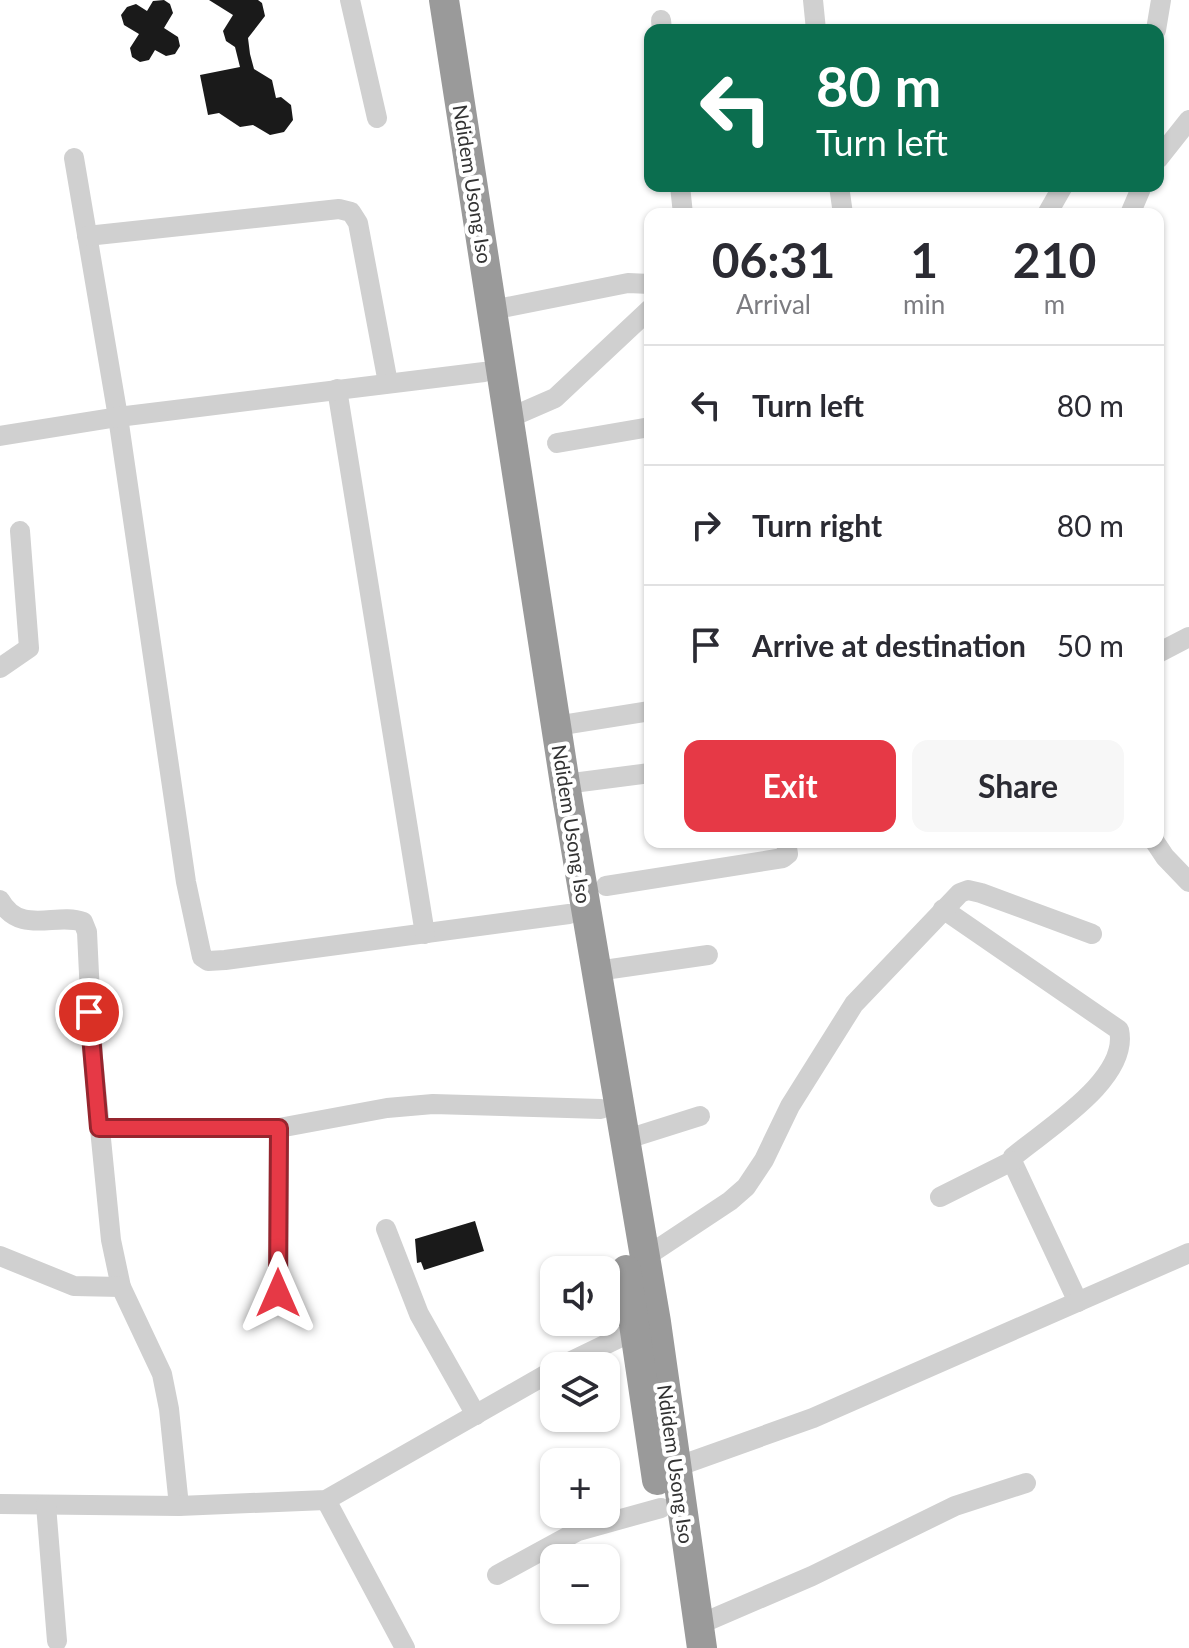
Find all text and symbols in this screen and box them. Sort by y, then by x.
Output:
text: 80 m [816,52,941,119]
icon: left [684,56,788,160]
street label: Ndidem Usong Iso [449,103,497,265]
text: Turn left [816,120,948,164]
text: 06:31 [712,231,835,288]
text: 1 [910,231,938,288]
text: 210 [1013,231,1096,288]
text: Arrival [736,288,811,320]
text: min [903,288,945,320]
text: m [1044,288,1065,320]
icon: left [684,383,728,427]
text: Turn left [752,387,864,423]
text: 80 m [1057,387,1124,423]
icon: right [684,503,728,547]
text: Turn right [752,507,882,543]
text: 80 m [1057,507,1124,543]
icon: arrive [684,623,728,667]
text: Arrive at destination [752,627,1026,663]
text: 50 m [1057,627,1124,663]
button: Exit [684,740,896,832]
button: Share [912,740,1124,832]
street label: Ndidem Usong Iso [548,743,596,905]
pin [55,978,123,1046]
icon: arrive [67,990,111,1034]
position arrow [236,1251,320,1335]
map controls [540,1256,620,1624]
button: sound [540,1256,620,1336]
button: layers [540,1352,620,1432]
street label: Ndidem Usong Iso [653,1383,699,1545]
button: + [540,1448,620,1528]
button: − [540,1544,620,1624]

